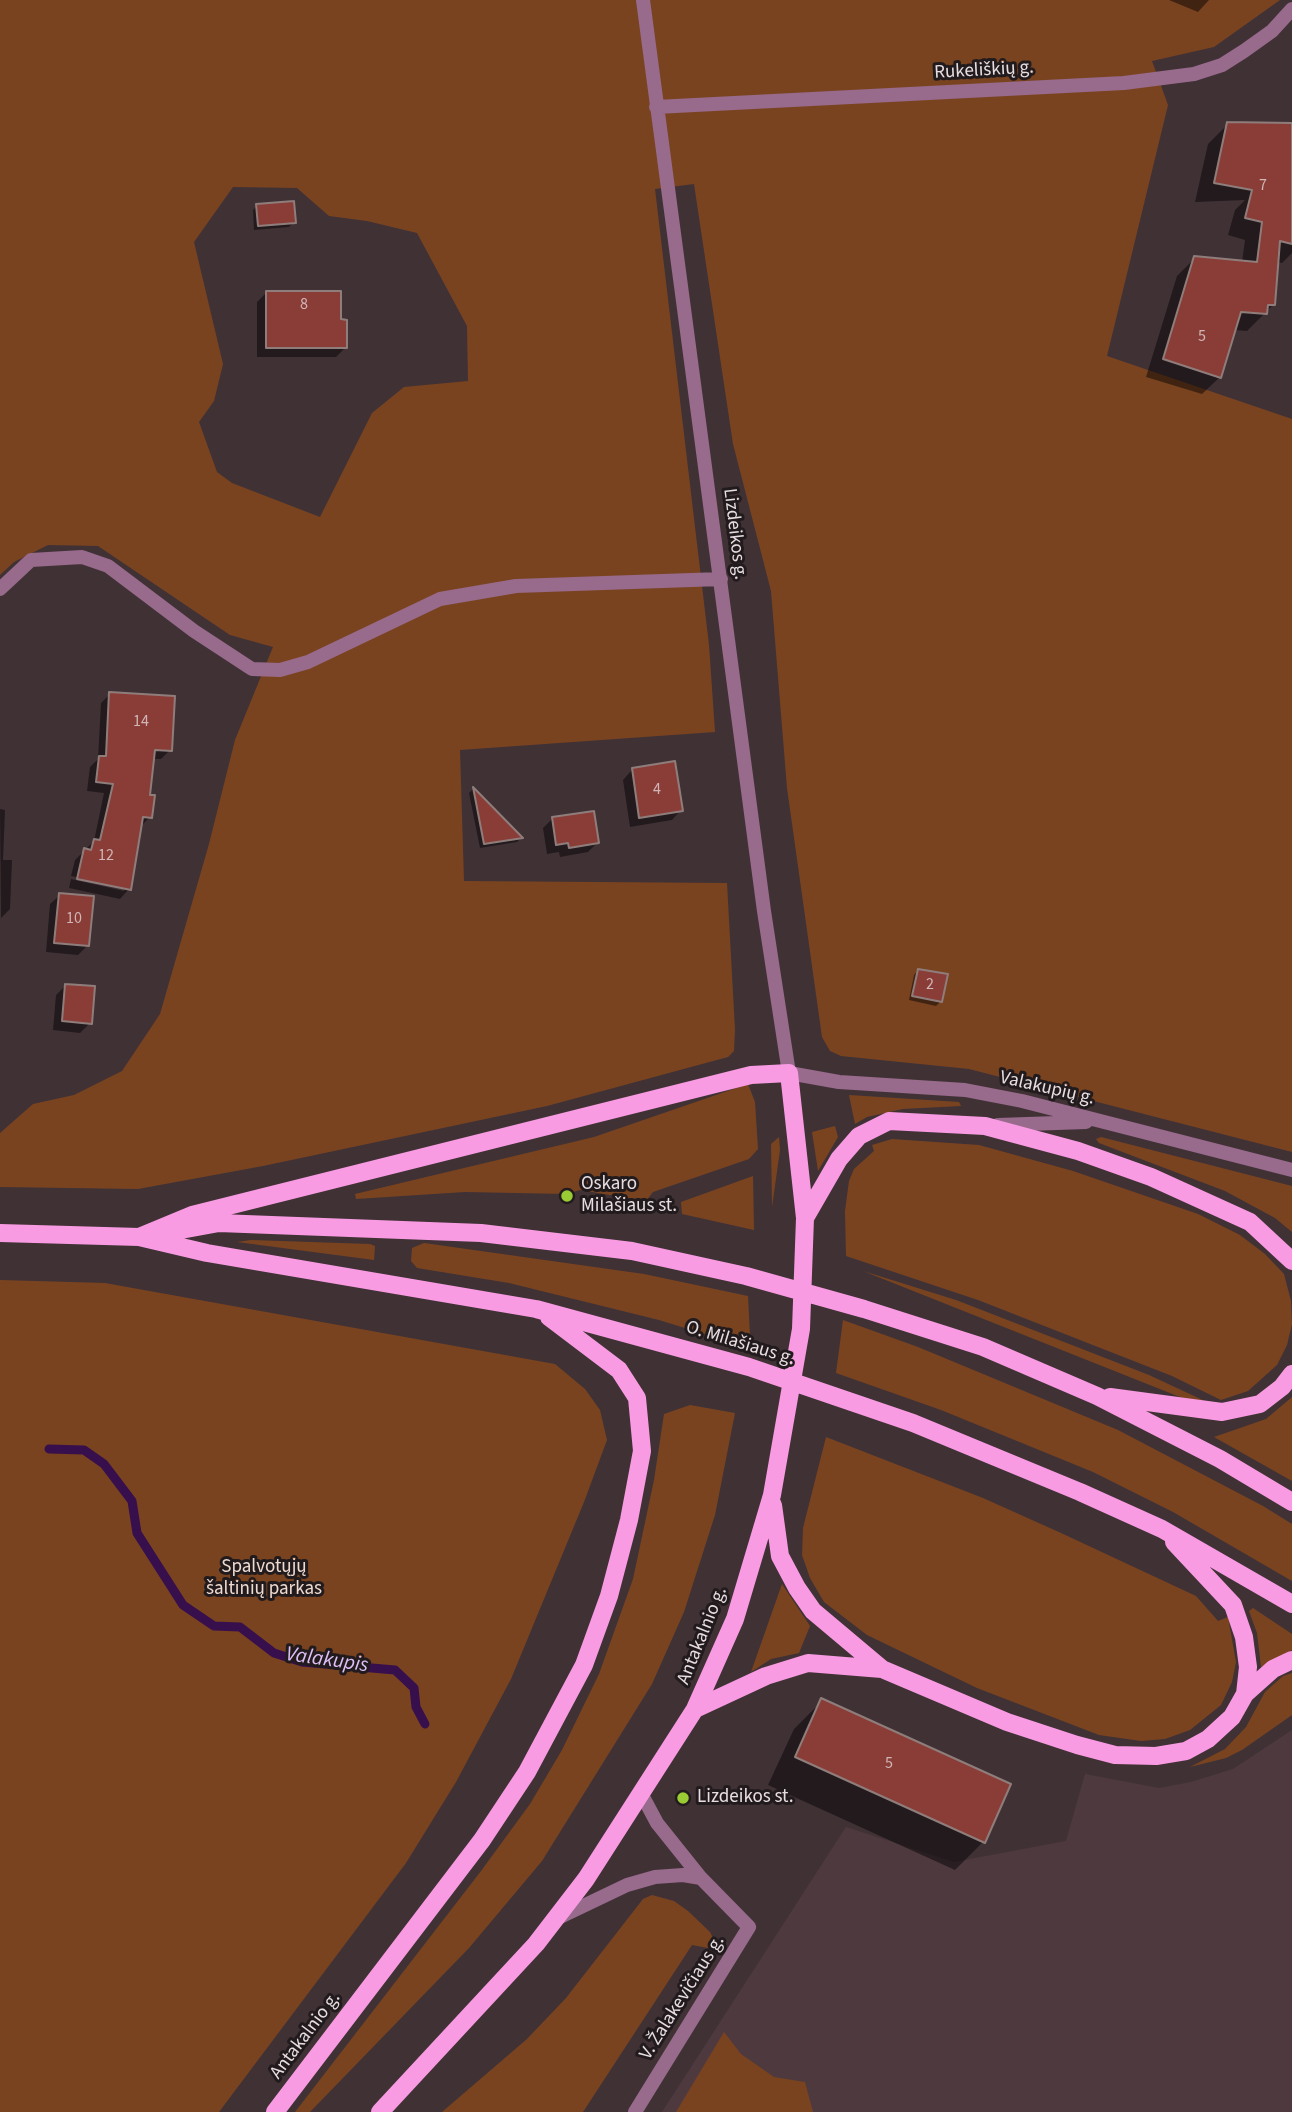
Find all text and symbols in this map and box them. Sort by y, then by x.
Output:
street label: Rukeliškių g. [934,57,1034,85]
house number: 7 [1259,176,1267,196]
house number: 8 [300,295,308,315]
house number: 5 [1198,327,1206,347]
street label: Lizdeikos g. [717,487,751,581]
house number: 14 [133,712,149,732]
house number: 4 [653,780,661,800]
house number: 12 [98,846,114,866]
house number: 10 [66,909,82,929]
house number: 2 [926,975,934,995]
street label: Valakupių g. [997,1067,1097,1111]
place label: Oskaro Milašiaus st. [581,1174,677,1218]
marker: Oskaro Milašiaus st. [559,1188,575,1204]
street label: O. Milašiaus g. [683,1317,797,1371]
park label: Spalvotųjų šaltinių parkas [206,1557,322,1601]
street label: Antakalnio g. [673,1584,733,1688]
water label: Valakupis [284,1643,370,1679]
house number: 5 [885,1754,893,1774]
place label: Lizdeikos st. [697,1787,793,1809]
marker: Lizdeikos st. [675,1790,691,1806]
street label: V. Žalakevičiaus g. [636,1932,730,2064]
street label: Antakalnio g. [266,1988,346,2084]

